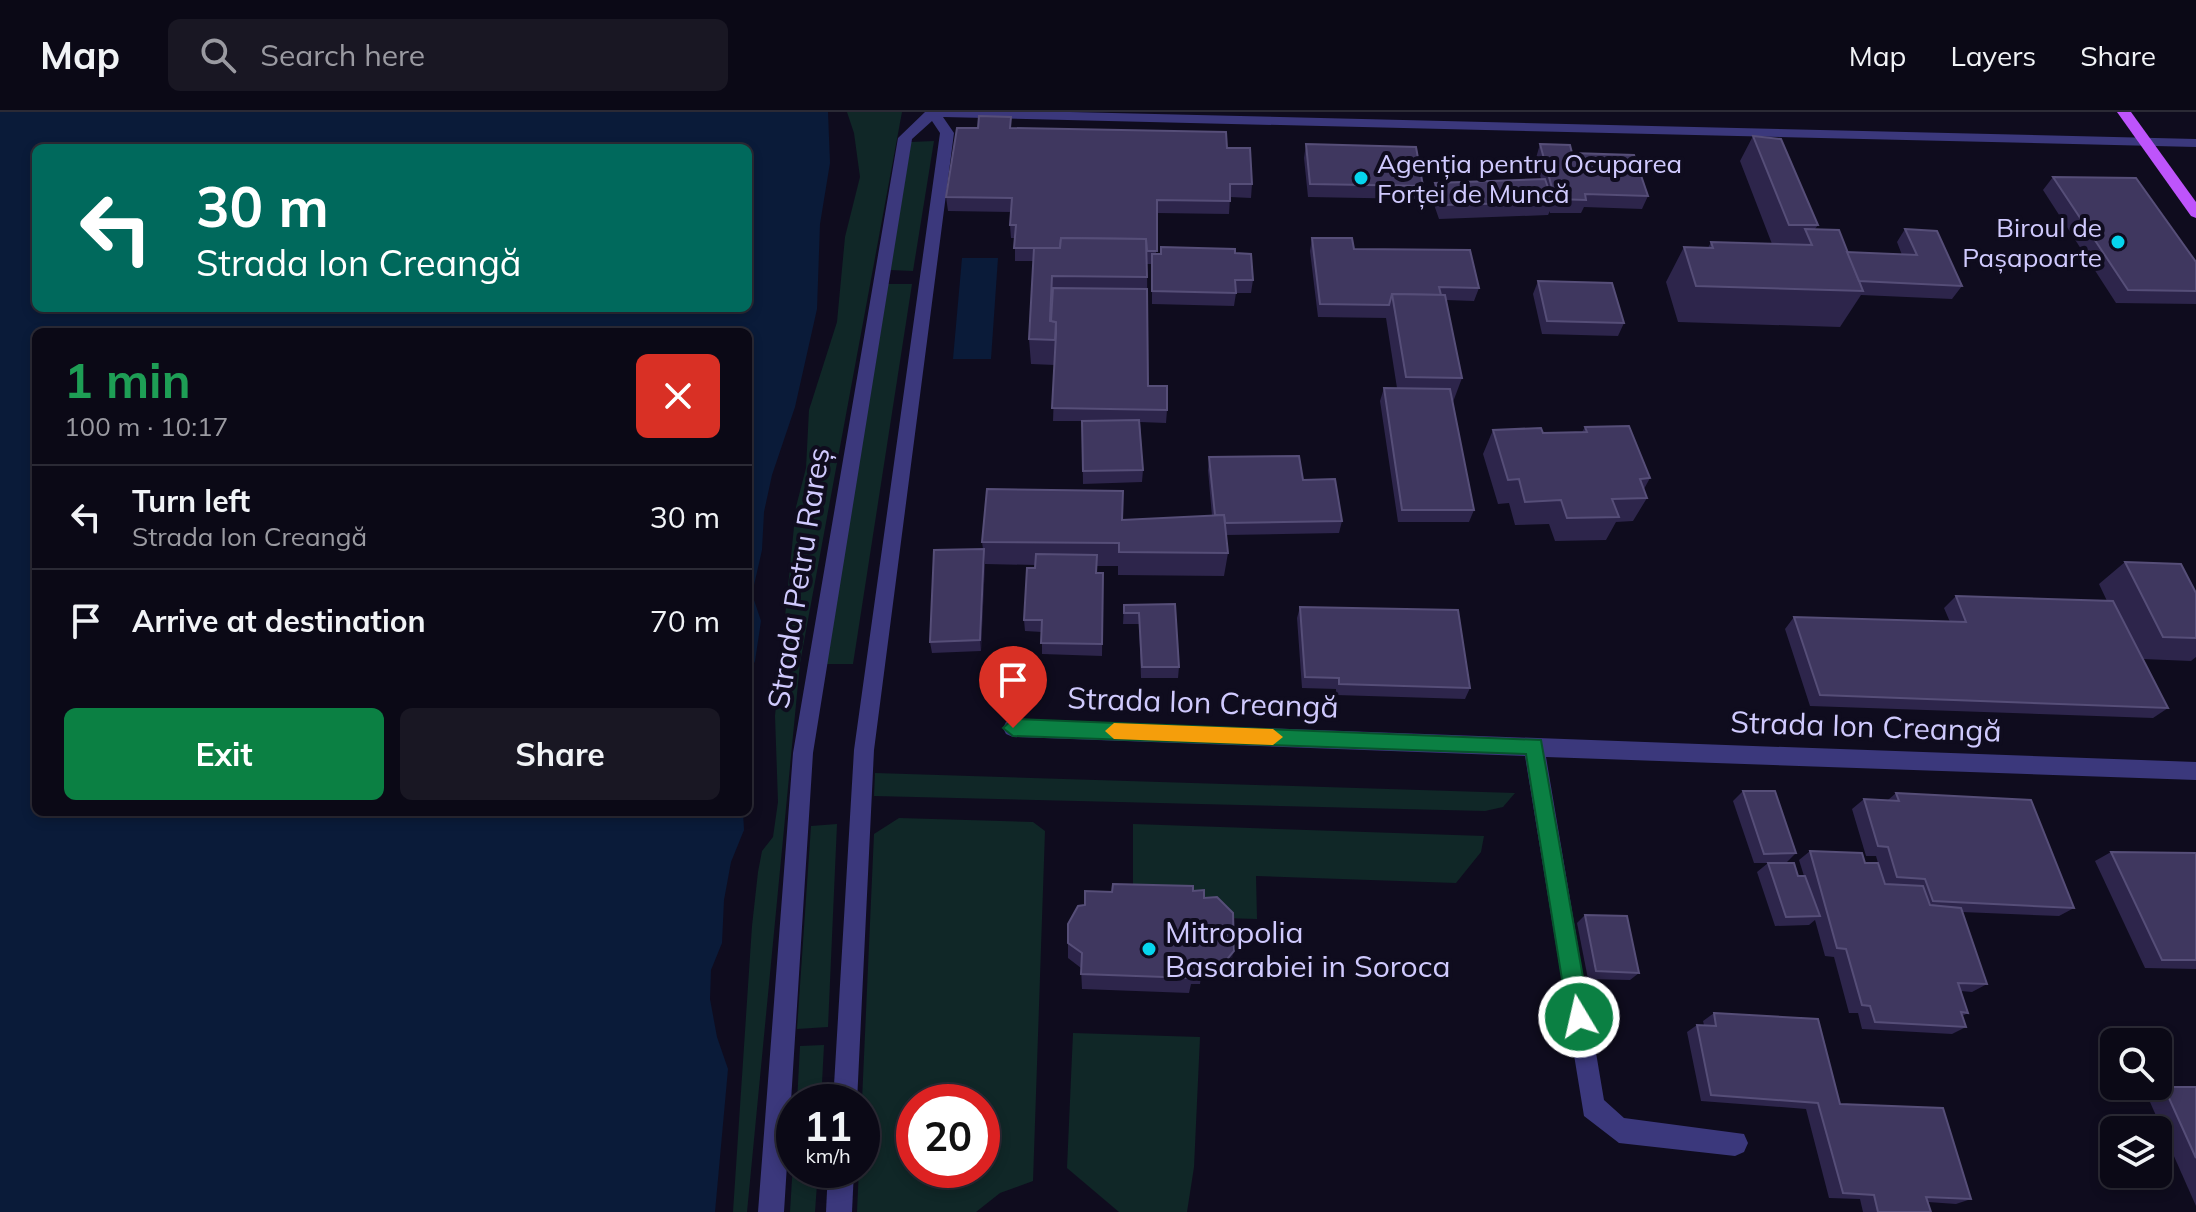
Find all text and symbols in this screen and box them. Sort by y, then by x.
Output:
search box [168,19,728,91]
text: Map [40,31,120,79]
icon: search [196,33,240,77]
text: Search here [260,36,425,74]
text: Map [1849,38,1906,73]
text: Layers [1950,38,2036,73]
text: Share [2080,38,2156,73]
place label: Agenția pentru Ocuparea Forței de Muncă [1377,147,1682,210]
marker: Agenția pentru Ocuparea Forței de Muncă [1352,169,1370,187]
text: 30 m [196,171,329,241]
icon: left [64,176,168,280]
place label: Biroul de Pașapoarte [1962,211,2102,274]
marker: Biroul de Pașapoarte [2109,233,2127,251]
text: Strada Ion Creangă [196,240,521,285]
text: 1 min [64,350,191,410]
button: close [636,354,720,438]
text: 100 m · 10:17 [64,410,228,443]
street label: Strada Petru Rareș [759,445,837,711]
text: Turn left [132,482,250,520]
icon: left [64,495,108,539]
text: 30 m [650,498,720,536]
text: Strada Ion Creangă [132,520,367,553]
icon: arrive [64,599,108,643]
text: Arrive at destination [132,602,426,640]
text: 70 m [650,602,720,640]
pin [979,646,1047,728]
icon: arrive [991,658,1035,702]
street label: Strada Ion Creangă [1067,678,1339,726]
street label: Strada Ion Creangă [1730,702,2002,750]
button: Exit [64,708,384,800]
button: Share [400,708,720,800]
place label: Mitropolia Basarabiei in Soroca [1165,913,1450,985]
marker: Mitropolia Basarabiei in Soroca [1140,940,1158,958]
position arrow [1537,975,1621,1059]
map controls [2100,1028,2172,1188]
button: search [2100,1028,2172,1100]
speed limit sign: 20 [896,1084,1000,1188]
text: 11 [804,1101,852,1151]
button: layers [2100,1116,2172,1188]
text: km/h [805,1143,851,1168]

